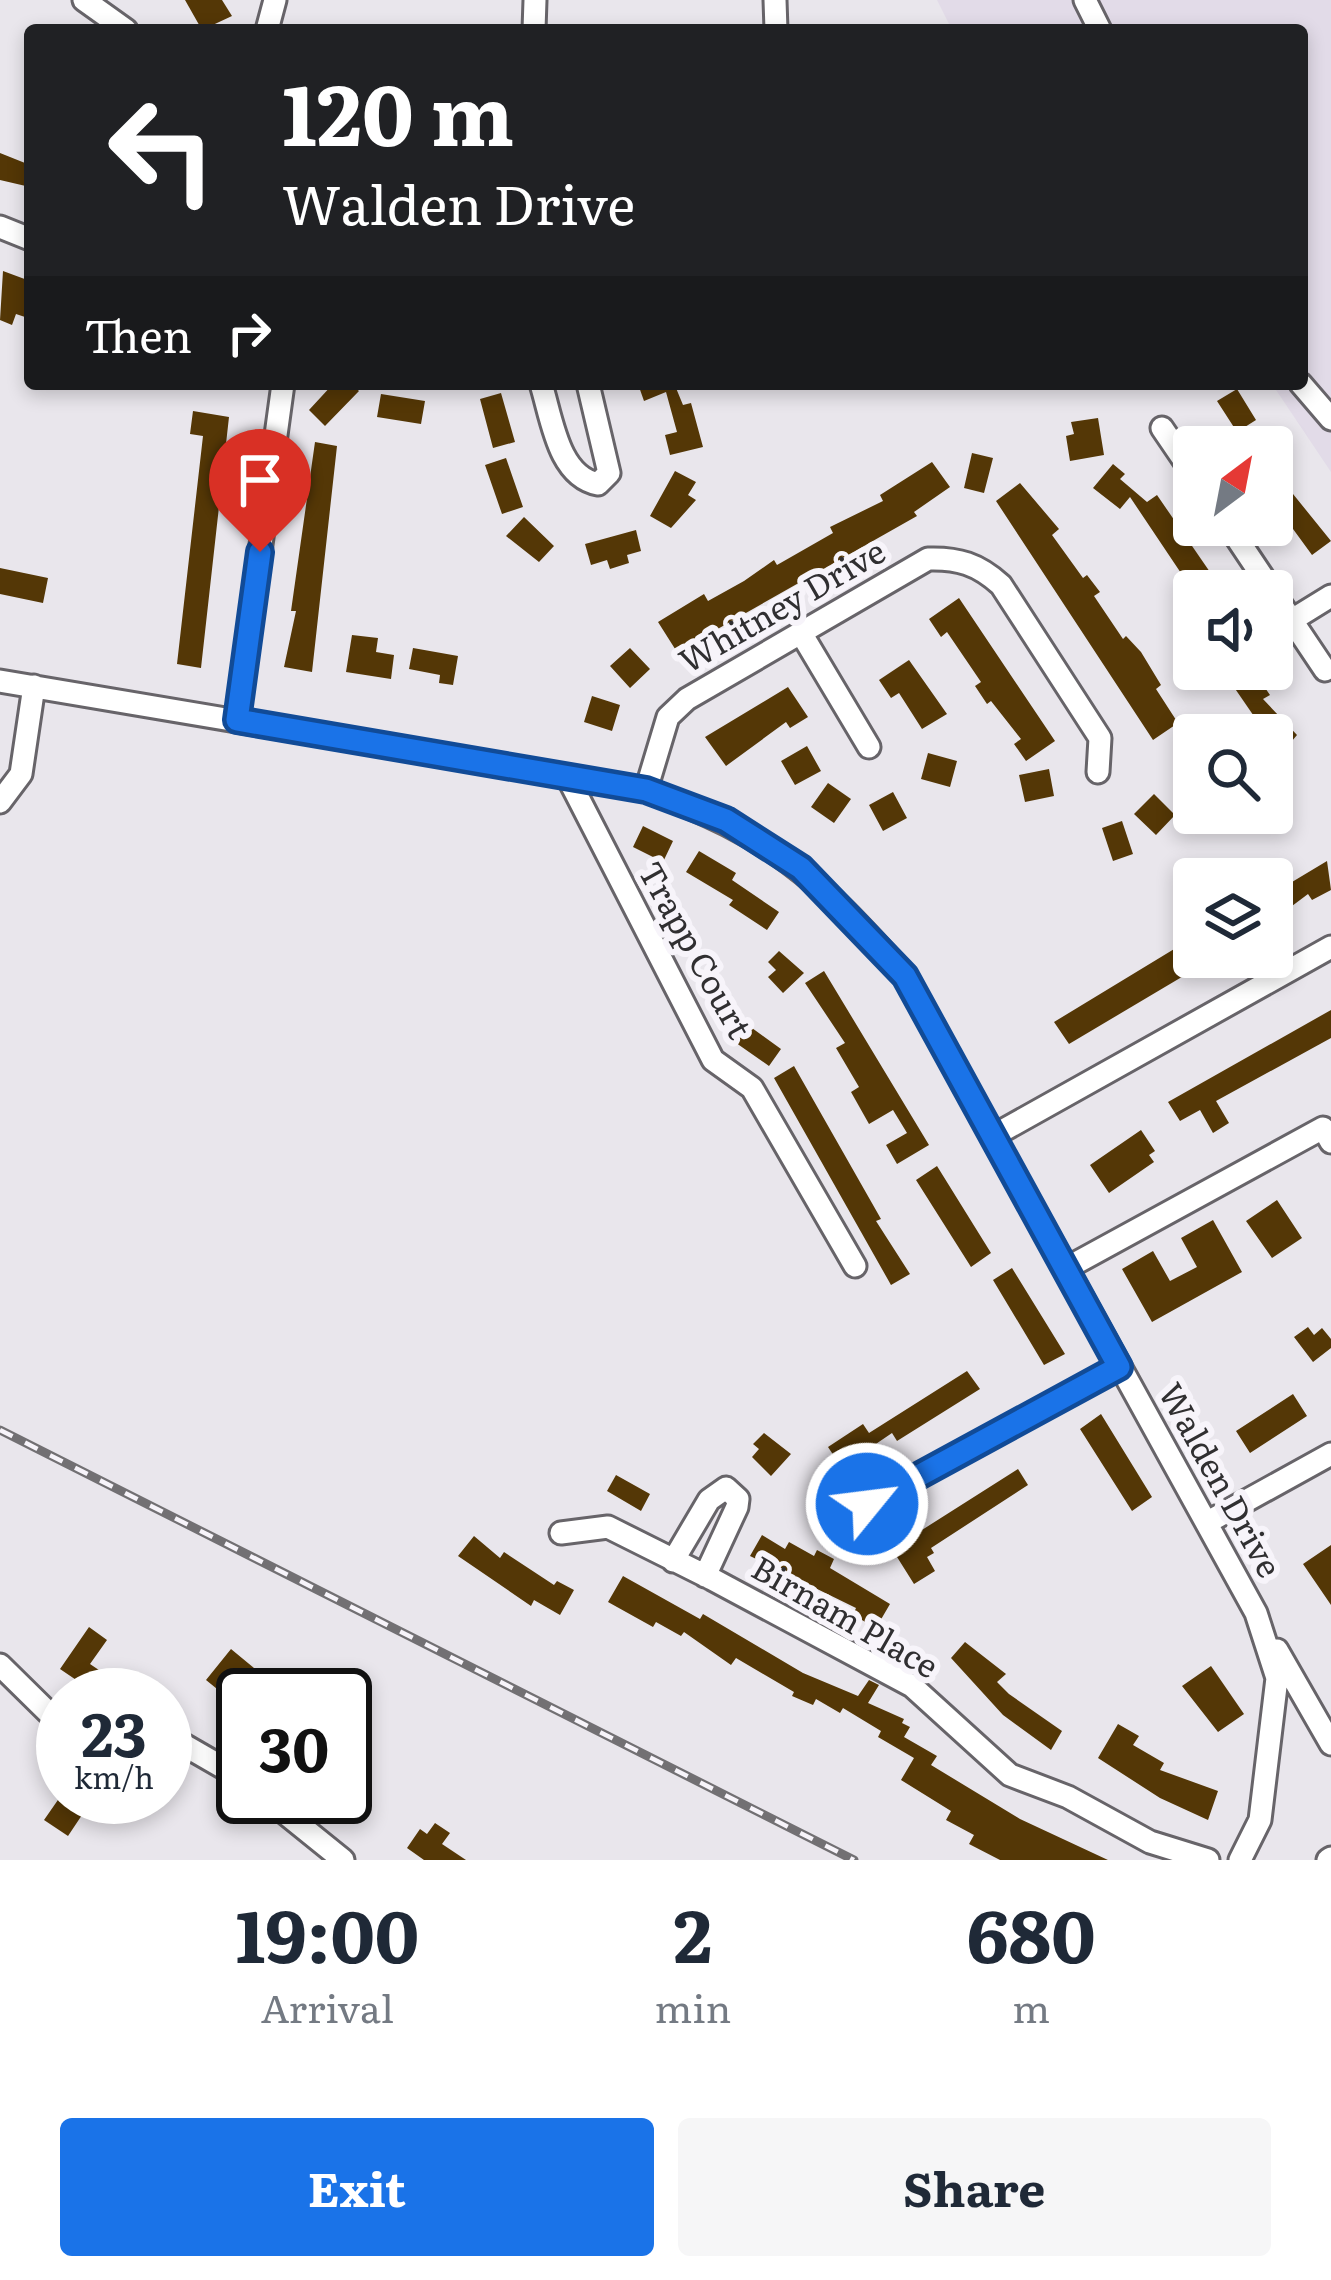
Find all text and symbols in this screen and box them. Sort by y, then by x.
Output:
text: 120 m [282,47,514,172]
icon: left [84,72,240,228]
text: Walden Drive [282,161,635,242]
text: Then [84,300,192,367]
icon: right [216,300,282,366]
north arrow [1173,426,1293,546]
map controls [1173,426,1293,978]
pin [209,429,311,552]
icon: arrive [227,447,293,513]
street label: Whitney Drive [668,525,893,683]
button: sound [1173,570,1293,690]
button: search [1173,714,1293,834]
street label: Trapp Court [628,851,766,1047]
button: layers [1173,858,1293,978]
street label: Walden Drive [1148,1373,1296,1585]
position arrow [804,1441,930,1567]
street label: Birnam Place [744,1542,949,1688]
speed limit sign: 30 [216,1668,372,1824]
text: 23 [81,1686,147,1775]
text: km/h [74,1754,154,1798]
text: 19:00 [235,1878,419,1985]
text: 2 [674,1878,712,1985]
text: 680 [967,1878,1096,1985]
text: Arrival [261,1977,394,2035]
text: min [655,1977,731,2035]
text: m [1012,1977,1050,2035]
button: Exit [60,2118,654,2256]
button: Share [678,2118,1271,2256]

